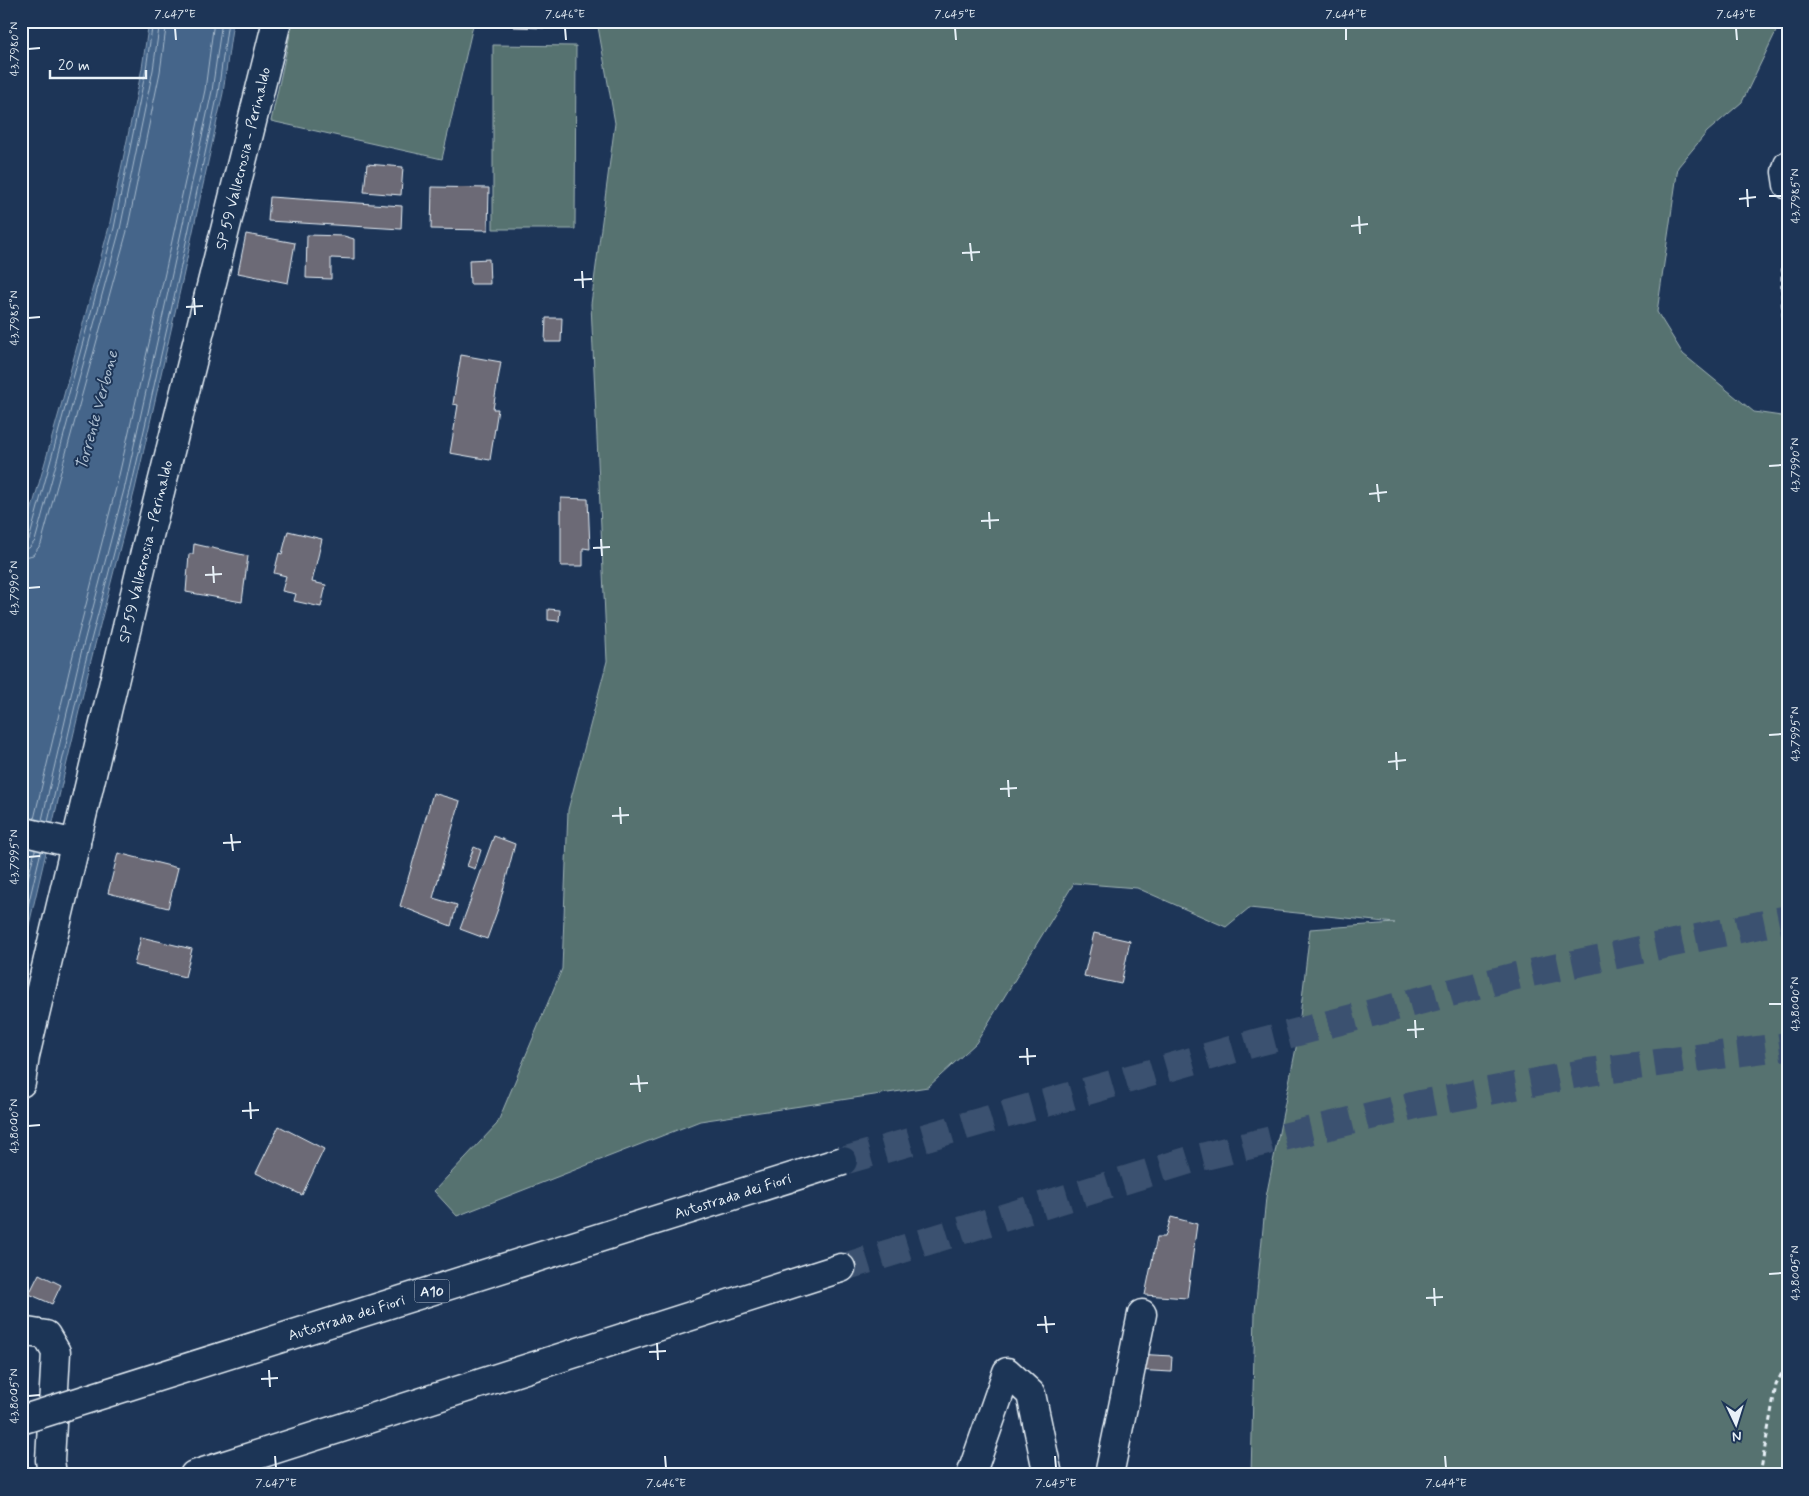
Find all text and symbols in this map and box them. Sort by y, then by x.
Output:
text: 7.647°E [154,7,196,23]
text: 7.646°E [545,7,585,23]
text: 7.645°E [934,7,976,23]
text: 7.644°E [1325,7,1367,23]
text: 7.643°E [1716,7,1756,23]
text: 43.7980°N [7,22,23,76]
scale bar [50,48,146,80]
text: 20 m [58,56,90,76]
street label: SP 59 Vallecrosia - Perinaldo [211,65,276,252]
text: 43.7985°N [1788,168,1804,224]
text: 43.7985°N [7,290,23,346]
water label: Torrente Verbone [71,348,124,473]
text: 43.7990°N [1788,438,1804,492]
street label: SP 59 Vallecrosia - Perinaldo [115,458,178,645]
text: 43.7990°N [7,561,23,615]
text: 43.7995°N [1788,707,1804,761]
text: 43.7995°N [7,830,23,884]
text: 43.8000°N [1788,977,1804,1031]
text: 43.8000°N [7,1099,23,1153]
street label: Autostrada dei Fiori [672,1169,794,1225]
text: 43.8005°N [1788,1246,1804,1300]
road number: A10 [414,1280,450,1302]
street label: Autostrada dei Fiori [286,1291,408,1346]
text: 43.8005°N [7,1369,23,1423]
north arrow [1712,1398,1762,1448]
text: N [1732,1427,1742,1445]
text: 7.647°E [255,1476,297,1492]
text: 7.646°E [646,1476,686,1492]
text: 7.645°E [1035,1476,1077,1492]
text: 7.644°E [1425,1476,1467,1492]

